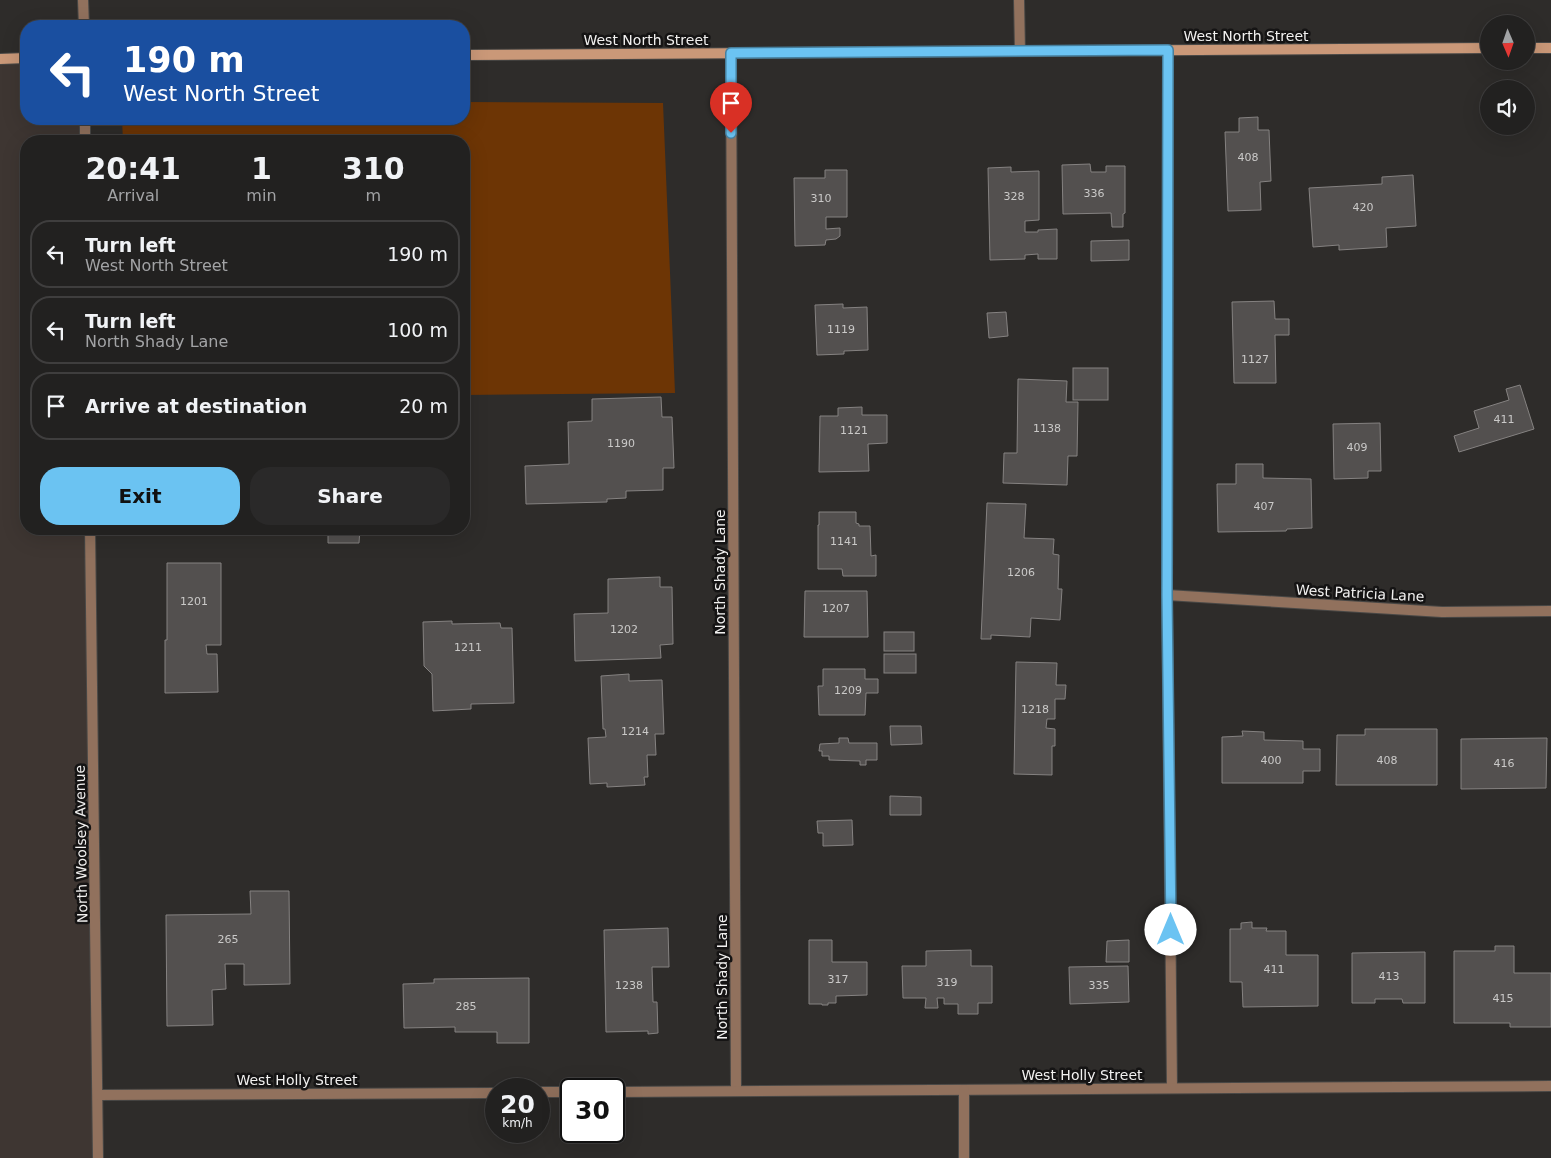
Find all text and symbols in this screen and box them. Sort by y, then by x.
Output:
north arrow [1480,15,1535,70]
map controls [1480,15,1535,135]
street label: West North Street [1183,28,1309,44]
street label: West North Street [583,32,709,48]
icon: left [40,40,105,105]
text: 190 m [123,40,245,80]
button: sound [1480,80,1535,135]
text: West North Street [123,81,319,106]
pin [710,82,752,133]
icon: arrive [717,89,745,117]
text: 20:41 [85,151,181,186]
text: 1 [251,151,272,186]
text: 310 [342,151,405,186]
house number: 408 [1238,151,1259,164]
text: Arrival [107,186,159,205]
text: min [246,186,277,205]
text: m [365,186,381,205]
house number: 336 [1084,187,1105,200]
house number: 328 [1004,190,1025,203]
house number: 310 [811,192,832,205]
house number: 420 [1353,201,1374,214]
text: Turn left [85,234,176,256]
icon: left [42,240,70,268]
text: 190 m [387,243,448,265]
text: West North Street [85,256,228,275]
text: Turn left [85,310,176,332]
icon: left [42,316,70,344]
text: 100 m [387,319,448,341]
house number: 1119 [827,323,855,336]
text: North Shady Lane [85,332,228,351]
house number: 1127 [1241,353,1269,366]
icon: arrive [42,392,70,420]
text: Arrive at destination [85,395,307,417]
text: 20 m [399,395,448,417]
house number: 411 [1494,413,1515,426]
house number: 1138 [1033,422,1061,435]
house number: 1121 [840,424,868,437]
house number: 1190 [607,437,635,450]
house number: 409 [1347,441,1368,454]
button: Exit [40,467,240,525]
button: Share [250,467,450,525]
house number: 407 [1254,500,1275,513]
street label: North Shady Lane [712,509,728,635]
house number: 1141 [830,535,858,548]
house number: 1206 [1007,566,1035,579]
street label: West Patricia Lane [1295,582,1425,604]
house number: 1201 [180,595,208,608]
house number: 1207 [822,602,850,615]
house number: 1202 [610,623,638,636]
house number: 1211 [454,641,482,654]
house number: 1209 [834,684,862,697]
house number: 1218 [1021,703,1049,716]
house number: 1214 [621,725,649,738]
house number: 400 [1261,754,1282,767]
house number: 408 [1377,754,1398,767]
house number: 416 [1494,757,1515,770]
street label: North Woolsey Avenue [72,765,90,923]
position arrow [1144,903,1196,955]
street label: North Shady Lane [714,914,730,1040]
house number: 265 [218,933,239,946]
house number: 411 [1264,963,1285,976]
house number: 413 [1379,970,1400,983]
house number: 317 [828,973,849,986]
house number: 319 [937,976,958,989]
house number: 1238 [615,979,643,992]
house number: 335 [1089,979,1110,992]
house number: 415 [1493,992,1514,1005]
house number: 285 [456,1000,477,1013]
street label: West Holly Street [1021,1067,1143,1083]
street label: West Holly Street [236,1072,358,1088]
speed limit sign: 30 [560,1078,625,1143]
text: 20 [500,1090,535,1119]
text: km/h [502,1116,533,1130]

